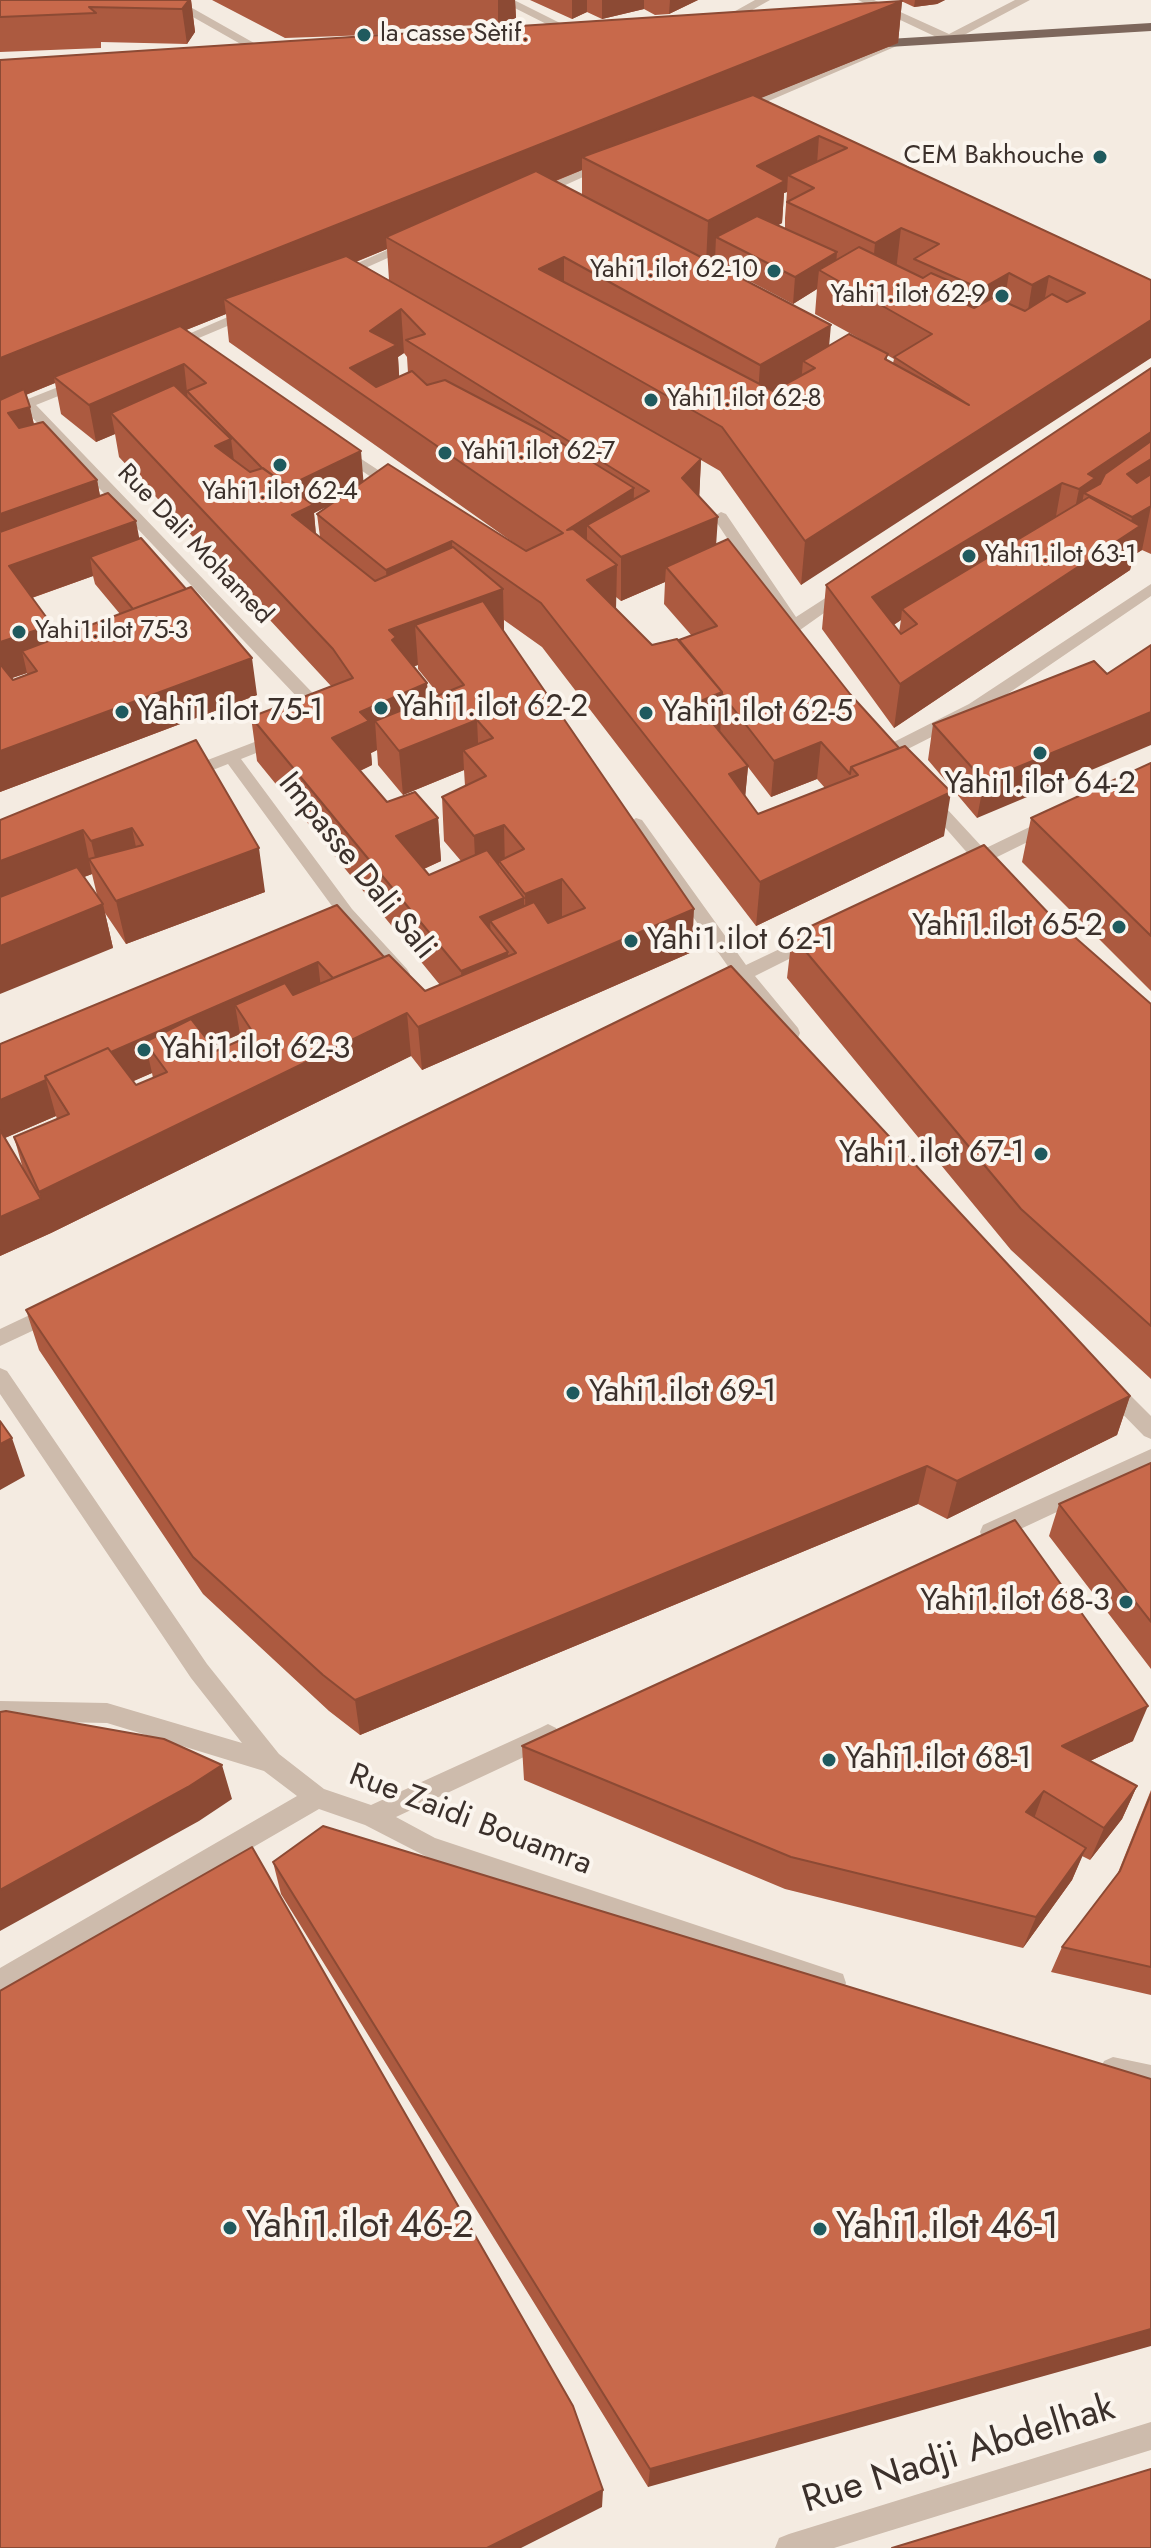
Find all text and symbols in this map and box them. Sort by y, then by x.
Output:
place label: la casse Sètif. [380,19,529,51]
marker: la casse Sètif. [355,26,373,44]
place label: CEM Bakhouche [904,141,1084,173]
marker: CEM Bakhouche [1091,148,1109,166]
place label: Yahi1.ilot 62-10 [590,255,758,287]
marker: Yahi1.ilot 62-10 [765,262,783,280]
place label: Yahi1.ilot 62-9 [830,280,986,312]
marker: Yahi1.ilot 62-9 [993,287,1011,305]
place label: Yahi1.ilot 62-8 [667,384,822,416]
marker: Yahi1.ilot 62-8 [642,391,660,409]
place label: Yahi1.ilot 62-7 [461,437,615,469]
marker: Yahi1.ilot 62-7 [436,444,454,462]
marker: Yahi1.ilot 62-4 [271,456,289,474]
street label: Rue Dali Mohamed [110,459,278,631]
place label: Yahi1.ilot 62-4 [202,477,358,509]
place label: Yahi1.ilot 63-1 [985,540,1137,572]
marker: Yahi1.ilot 63-1 [960,547,978,565]
place label: Yahi1.ilot 75-3 [35,616,188,648]
marker: Yahi1.ilot 75-3 [10,623,28,641]
place label: Yahi1.ilot 62-2 [397,689,588,727]
place label: Yahi1.ilot 75-1 [138,693,324,731]
place label: Yahi1.ilot 62-5 [662,694,853,732]
marker: Yahi1.ilot 62-2 [372,699,390,717]
marker: Yahi1.ilot 75-1 [113,703,131,721]
marker: Yahi1.ilot 62-5 [637,704,655,722]
marker: Yahi1.ilot 64-2 [1031,744,1049,762]
street label: Impasse Dali Sali [269,766,443,968]
place label: Yahi1.ilot 64-2 [944,766,1136,804]
place label: Yahi1.ilot 65-2 [912,908,1103,946]
marker: Yahi1.ilot 65-2 [1110,918,1128,936]
place label: Yahi1.ilot 62-1 [647,922,834,960]
marker: Yahi1.ilot 62-1 [622,932,640,950]
place label: Yahi1.ilot 62-3 [160,1031,351,1069]
marker: Yahi1.ilot 62-3 [135,1041,153,1059]
place label: Yahi1.ilot 67-1 [839,1135,1025,1173]
marker: Yahi1.ilot 67-1 [1032,1145,1050,1163]
place label: Yahi1.ilot 69-1 [589,1374,777,1412]
marker: Yahi1.ilot 69-1 [564,1384,582,1402]
place label: Yahi1.ilot 68-3 [920,1583,1110,1621]
marker: Yahi1.ilot 68-3 [1117,1593,1135,1611]
place label: Yahi1.ilot 68-1 [845,1741,1032,1779]
marker: Yahi1.ilot 68-1 [820,1751,838,1769]
street label: Rue Zaidi Bouamra [343,1757,597,1885]
place label: Yahi1.ilot 46-2 [246,2205,474,2251]
place label: Yahi1.ilot 46-1 [836,2206,1059,2252]
marker: Yahi1.ilot 46-2 [221,2219,239,2237]
marker: Yahi1.ilot 46-1 [811,2220,829,2238]
street label: Rue Nadji Abdelhak [797,2387,1121,2525]

